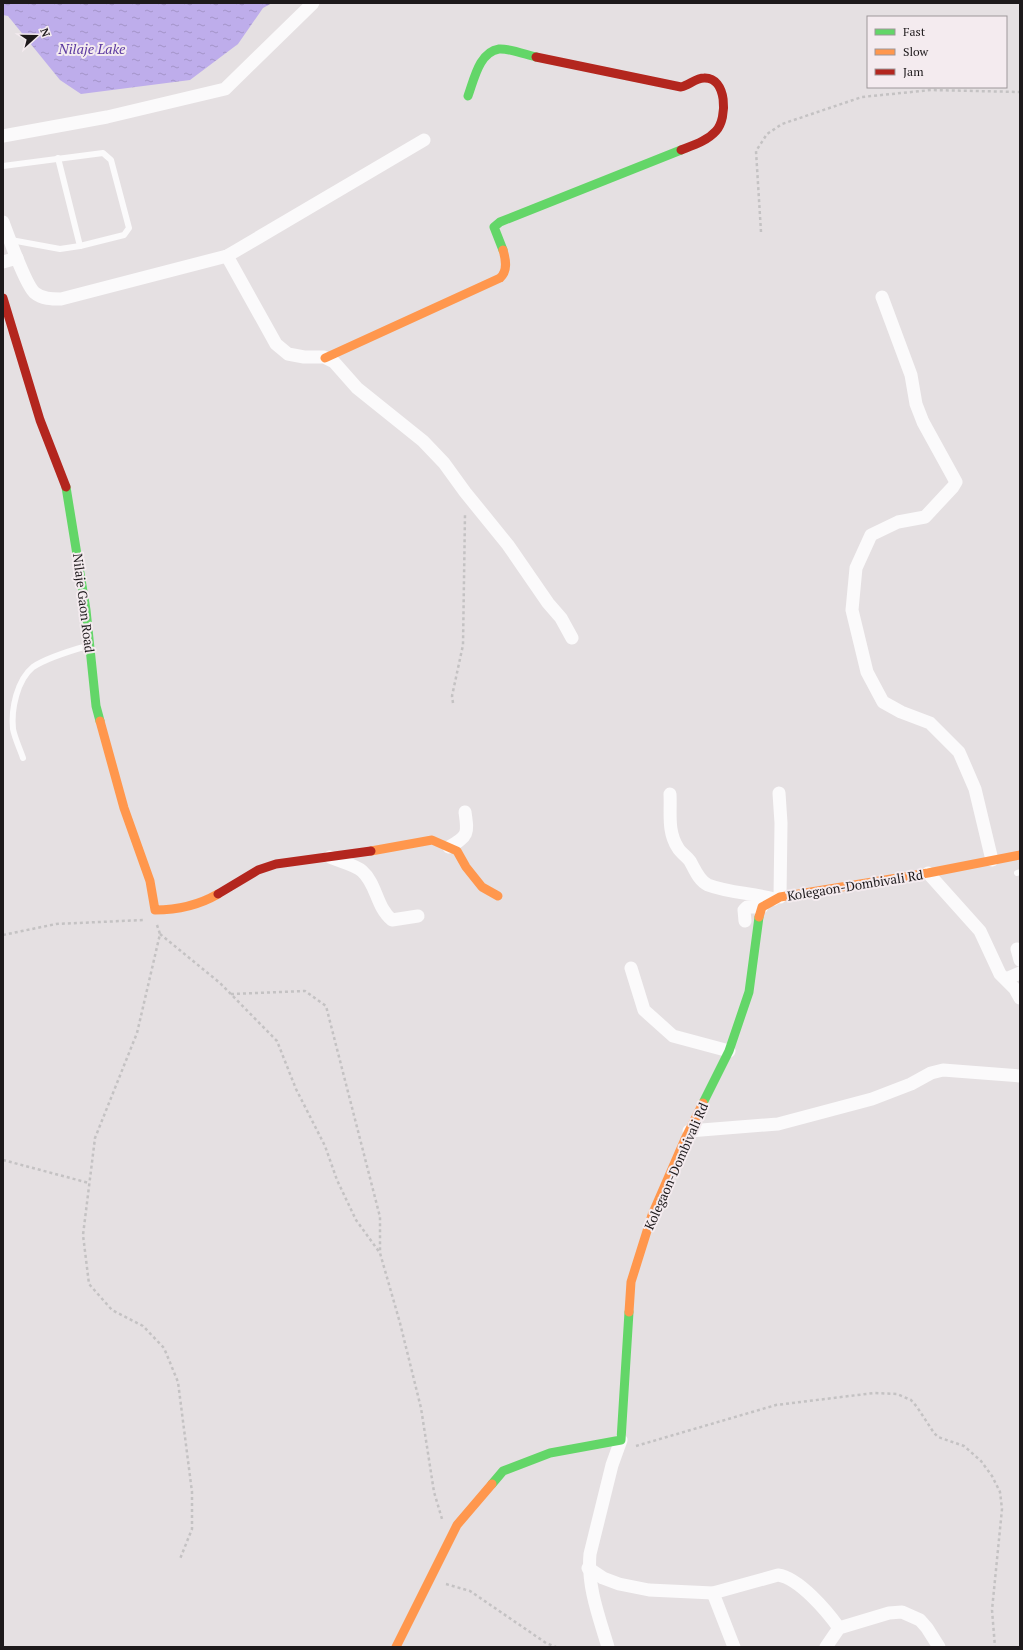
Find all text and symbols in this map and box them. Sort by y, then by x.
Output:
north arrow [16,16,56,56]
legend [867,16,1007,88]
text: Fast [903,24,926,39]
text: N [37,26,54,39]
water label: Nilaje Lake [58,39,126,58]
text: Slow [903,44,929,59]
text: Jam [903,64,924,79]
street label: Nilaje Gaon Road [69,552,99,654]
street label: Kolegaon-Dombivali Rd [786,865,924,905]
street label: Kolegaon-Dombivali Rd [640,1100,712,1232]

